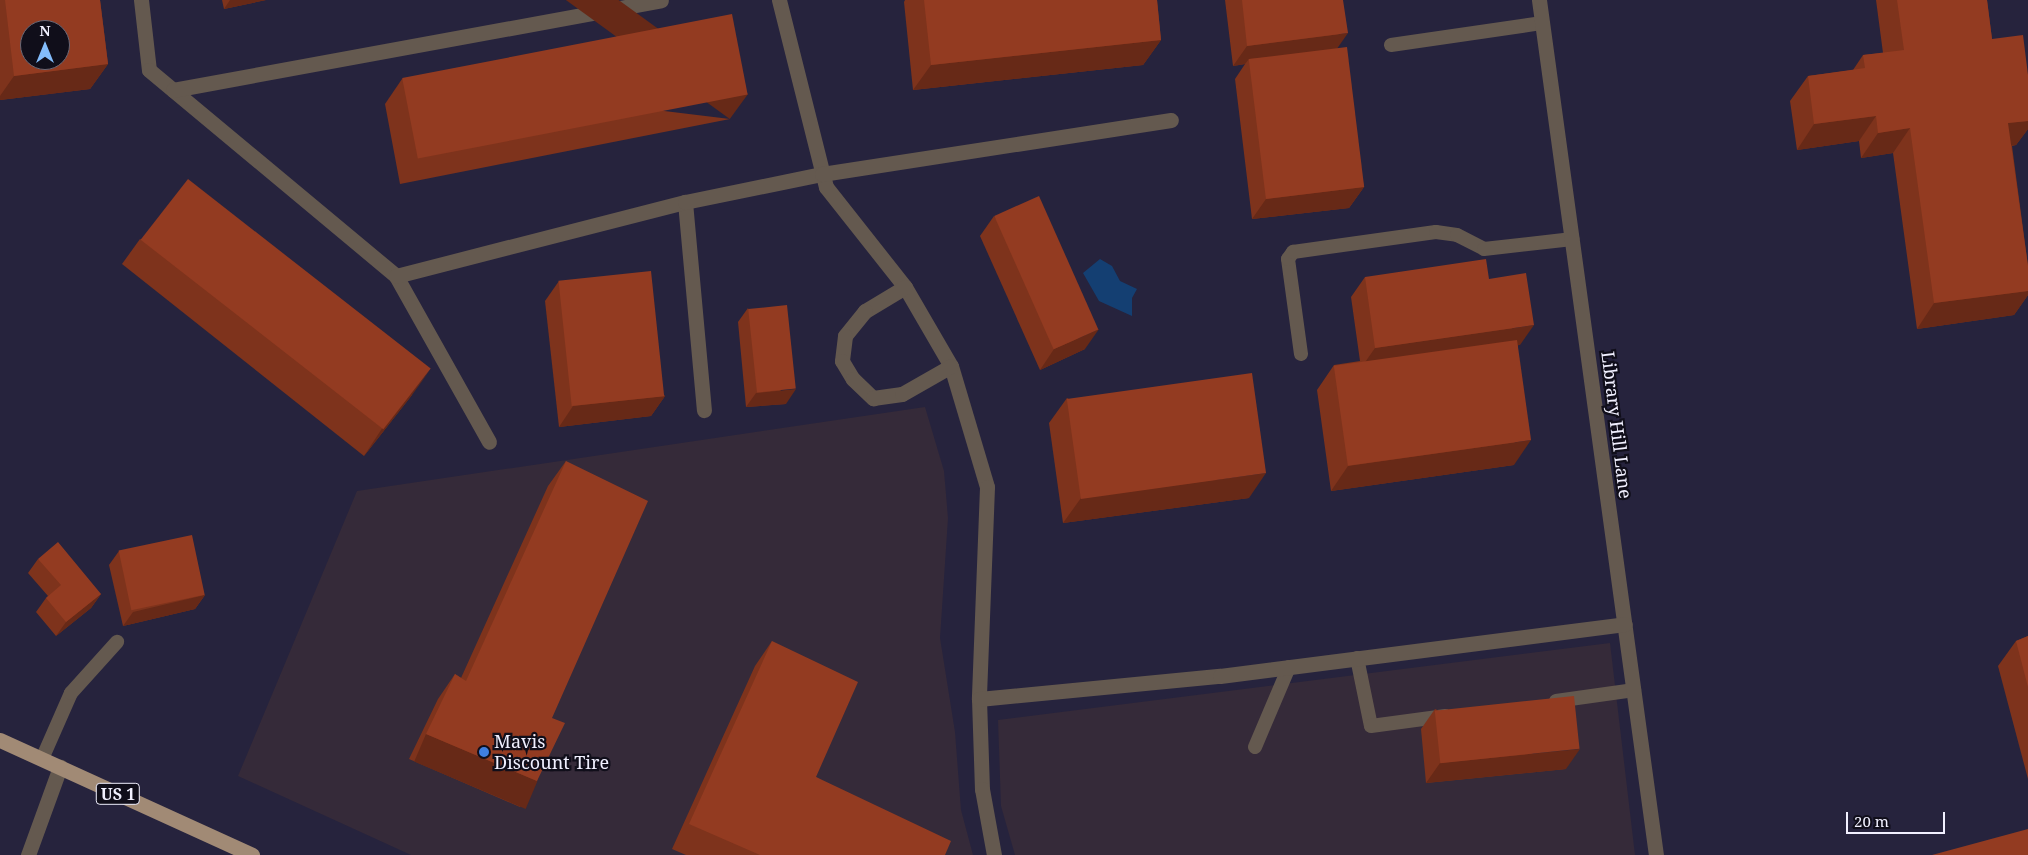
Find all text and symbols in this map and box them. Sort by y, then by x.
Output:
north arrow [20,20,70,70]
text: N [39,21,51,40]
street label: Library Hill Lane [1597,350,1637,500]
place label: Mavis Discount Tire [494,731,609,774]
marker: Mavis Discount Tire [478,746,490,758]
road number: US 1 [96,781,140,808]
scale bar [1848,802,1947,834]
text: 20 m [1854,811,1889,831]

